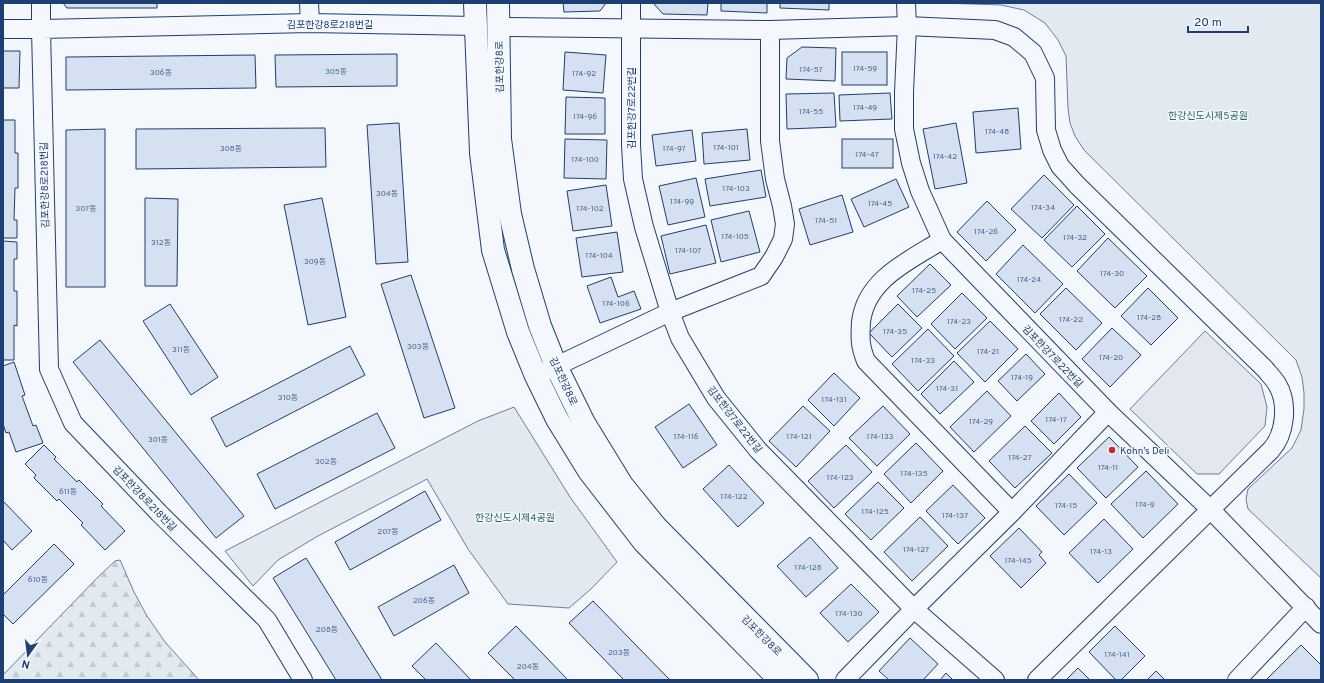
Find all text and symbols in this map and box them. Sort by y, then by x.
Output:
scale bar [1188,8,1248,34]
text: 20 m [1194,15,1222,31]
street label: 김포한강8로218번길 [287,19,373,32]
street label: 김포한강8로 [494,41,507,93]
house number: 174-59 [853,64,877,74]
house number: 174-57 [799,65,823,75]
house number: 305동 [325,67,347,77]
street label: 김포한강7로22번길 [626,67,639,149]
house number: 306동 [150,68,172,78]
house number: 174-92 [572,69,596,79]
house number: 174-49 [853,103,877,113]
house number: 174-55 [799,107,823,117]
park label: 한강신도시제5공원 [1168,110,1248,123]
house number: 174-96 [573,112,597,122]
house number: 174-48 [985,127,1009,137]
street label: 김포한강8로218번길 [38,142,53,228]
house number: 174-101 [713,143,739,153]
house number: 308동 [220,144,242,154]
house number: 174-97 [662,144,686,154]
house number: 174-47 [855,150,879,160]
house number: 174-42 [933,152,957,162]
house number: 174-100 [571,155,599,165]
house number: 174-103 [722,184,750,194]
house number: 304동 [376,189,398,199]
house number: 174-99 [670,197,694,207]
house number: 174-45 [868,199,892,209]
house number: 174-34 [1031,203,1055,213]
house number: 307동 [75,204,97,214]
house number: 174-102 [576,204,604,214]
house number: 174-51 [815,216,837,226]
house number: 174-26 [974,227,998,237]
house number: 174-105 [721,232,749,242]
house number: 174-32 [1063,233,1087,243]
house number: 312동 [151,238,171,248]
house number: 174-107 [675,246,701,256]
house number: 174-104 [585,251,613,261]
house number: 309동 [304,257,326,267]
house number: 174-30 [1100,269,1124,279]
house number: 174-24 [1017,275,1041,285]
house number: 174-25 [912,286,936,296]
house number: 174-106 [602,299,630,309]
house number: 174-28 [1137,313,1161,323]
house number: 174-22 [1059,315,1083,325]
house number: 174-23 [947,317,971,327]
street label: 김포한강7로22번길 [1019,323,1085,391]
house number: 174-35 [883,327,907,337]
house number: 303동 [407,342,429,352]
house number: 311동 [172,345,190,355]
house number: 174-21 [977,347,999,357]
house number: 174-20 [1099,353,1123,363]
street label: 김포한강8로 [546,355,580,408]
house number: 174-33 [911,356,935,366]
house number: 174-19 [1011,373,1033,383]
street label: 김포한강7로22번길 [703,384,764,456]
house number: 174-31 [936,384,958,394]
house number: 310동 [278,393,298,403]
house number: 174-131 [821,395,847,405]
house number: 174-17 [1045,415,1067,425]
house number: 174-29 [969,417,993,427]
house number: 174-116 [673,432,699,442]
house number: 174-121 [786,432,812,442]
house number: 174-133 [866,432,894,442]
house number: 301동 [148,435,168,445]
marker: Kohn’s Deli [1107,445,1117,455]
place label: Kohn’s Deli [1120,445,1169,458]
house number: 174-27 [1008,453,1032,463]
house number: 302동 [315,457,337,467]
street label: 김포한강8로218번길 [109,463,179,535]
house number: 174-11 [1098,463,1118,473]
house number: 174-135 [900,469,928,479]
house number: 174-123 [826,473,854,483]
house number: 611동 [59,487,77,497]
house number: 174-122 [720,492,748,502]
house number: 174-9 [1135,500,1155,510]
house number: 174-15 [1055,501,1077,511]
house number: 174-125 [861,507,889,517]
house number: 174-137 [942,511,968,521]
park label: 한강신도시제4공원 [475,512,555,525]
house number: 207동 [377,527,399,537]
house number: 174-127 [903,545,929,555]
house number: 174-13 [1090,547,1112,557]
house number: 174-145 [1004,556,1032,566]
house number: 174-128 [794,563,822,573]
house number: 610동 [28,575,48,585]
house number: 206동 [413,596,435,606]
house number: 174-130 [835,609,863,619]
street label: 김포한강8로 [738,613,784,659]
house number: 208동 [316,625,338,635]
north arrow [8,635,48,675]
house number: 203동 [608,648,630,658]
house number: 174-141 [1104,650,1130,660]
text: N [20,656,31,671]
house number: 204동 [517,662,539,672]

